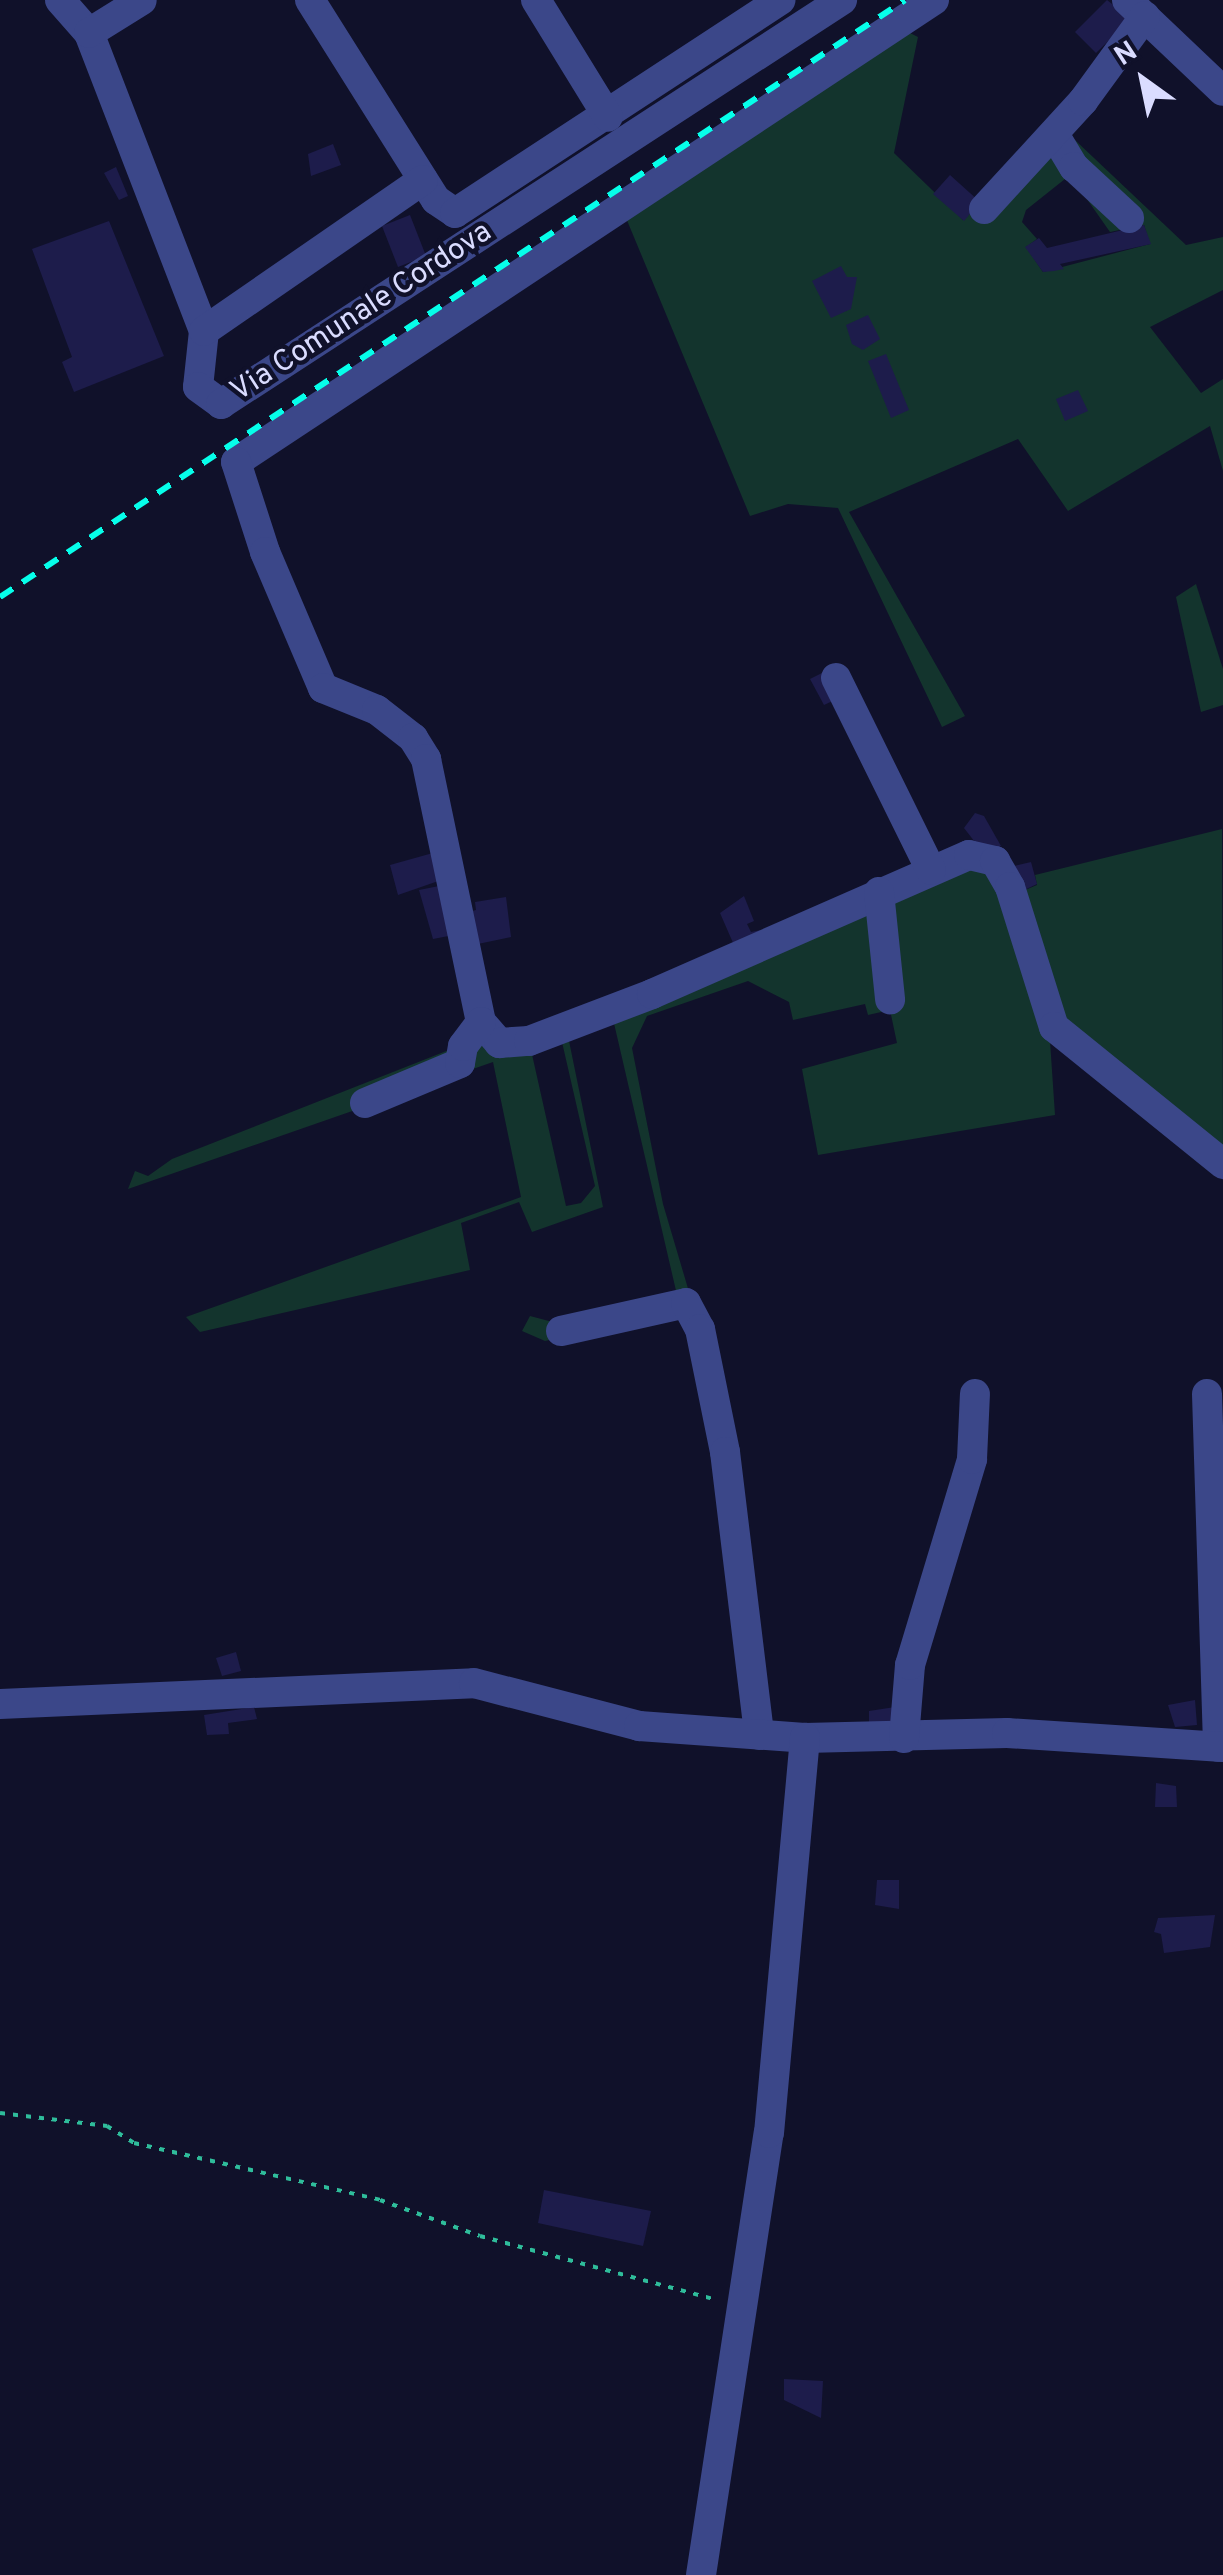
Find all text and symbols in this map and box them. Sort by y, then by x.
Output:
north arrow [1093,30,1193,130]
text: N [1108,34,1145,75]
street label: Via Comunale Cordova [225,215,499,411]

